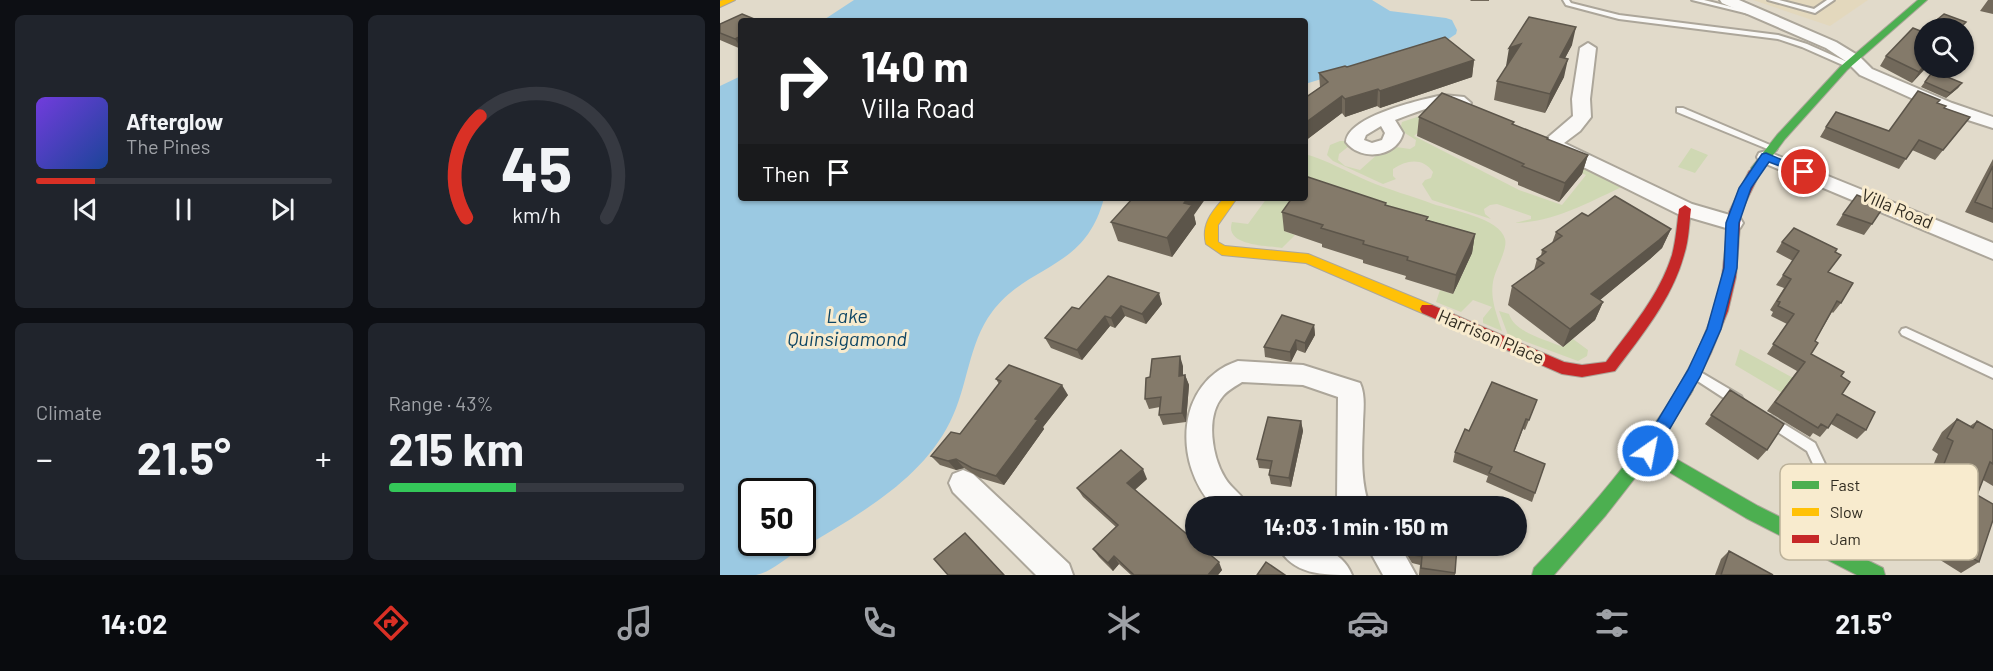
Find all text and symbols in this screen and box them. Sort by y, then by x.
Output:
map controls [1914,18,1974,78]
button: search [1914,18,1974,78]
text: 140 m [861,40,969,90]
icon: right [762,42,840,120]
text: Villa Road [861,91,975,123]
text: Afterglow [126,108,223,134]
text: 45 [501,131,572,205]
text: The Pines [126,134,210,158]
pin [1778,146,1829,197]
icon: arrive [1787,155,1820,188]
icon: arrive [822,156,855,189]
text: Then [762,160,810,186]
street label: Villa Road [1858,183,1937,233]
icon: previous [69,193,102,226]
icon: pause [167,193,200,226]
icon: next [266,193,299,226]
text: km/h [512,203,561,228]
water label: Lake Quinsigamond [787,303,907,350]
street label: Harrison Place [1435,304,1548,368]
text: Range · 43% [389,391,494,415]
text: Climate [36,400,102,424]
position arrow [1616,419,1680,483]
text: 215 km [389,421,524,475]
text: 21.5° [137,430,231,484]
text: − [36,438,53,478]
text: + [315,438,332,478]
legend [1780,464,1978,560]
text: Fast [1830,475,1860,494]
speed limit sign: 50 [738,478,816,556]
text: Slow [1830,502,1863,521]
text: 14:03 · 1 min · 150 m [1264,513,1448,539]
text: Jam [1830,529,1861,548]
icon: directions [370,602,412,644]
icon: music [614,602,656,644]
icon: phone [858,602,900,644]
icon: climate [1103,602,1145,644]
icon: car [1347,602,1389,644]
icon: filters [1591,602,1633,644]
text: 14:02 [101,607,167,639]
text: 21.5° [1835,607,1892,639]

